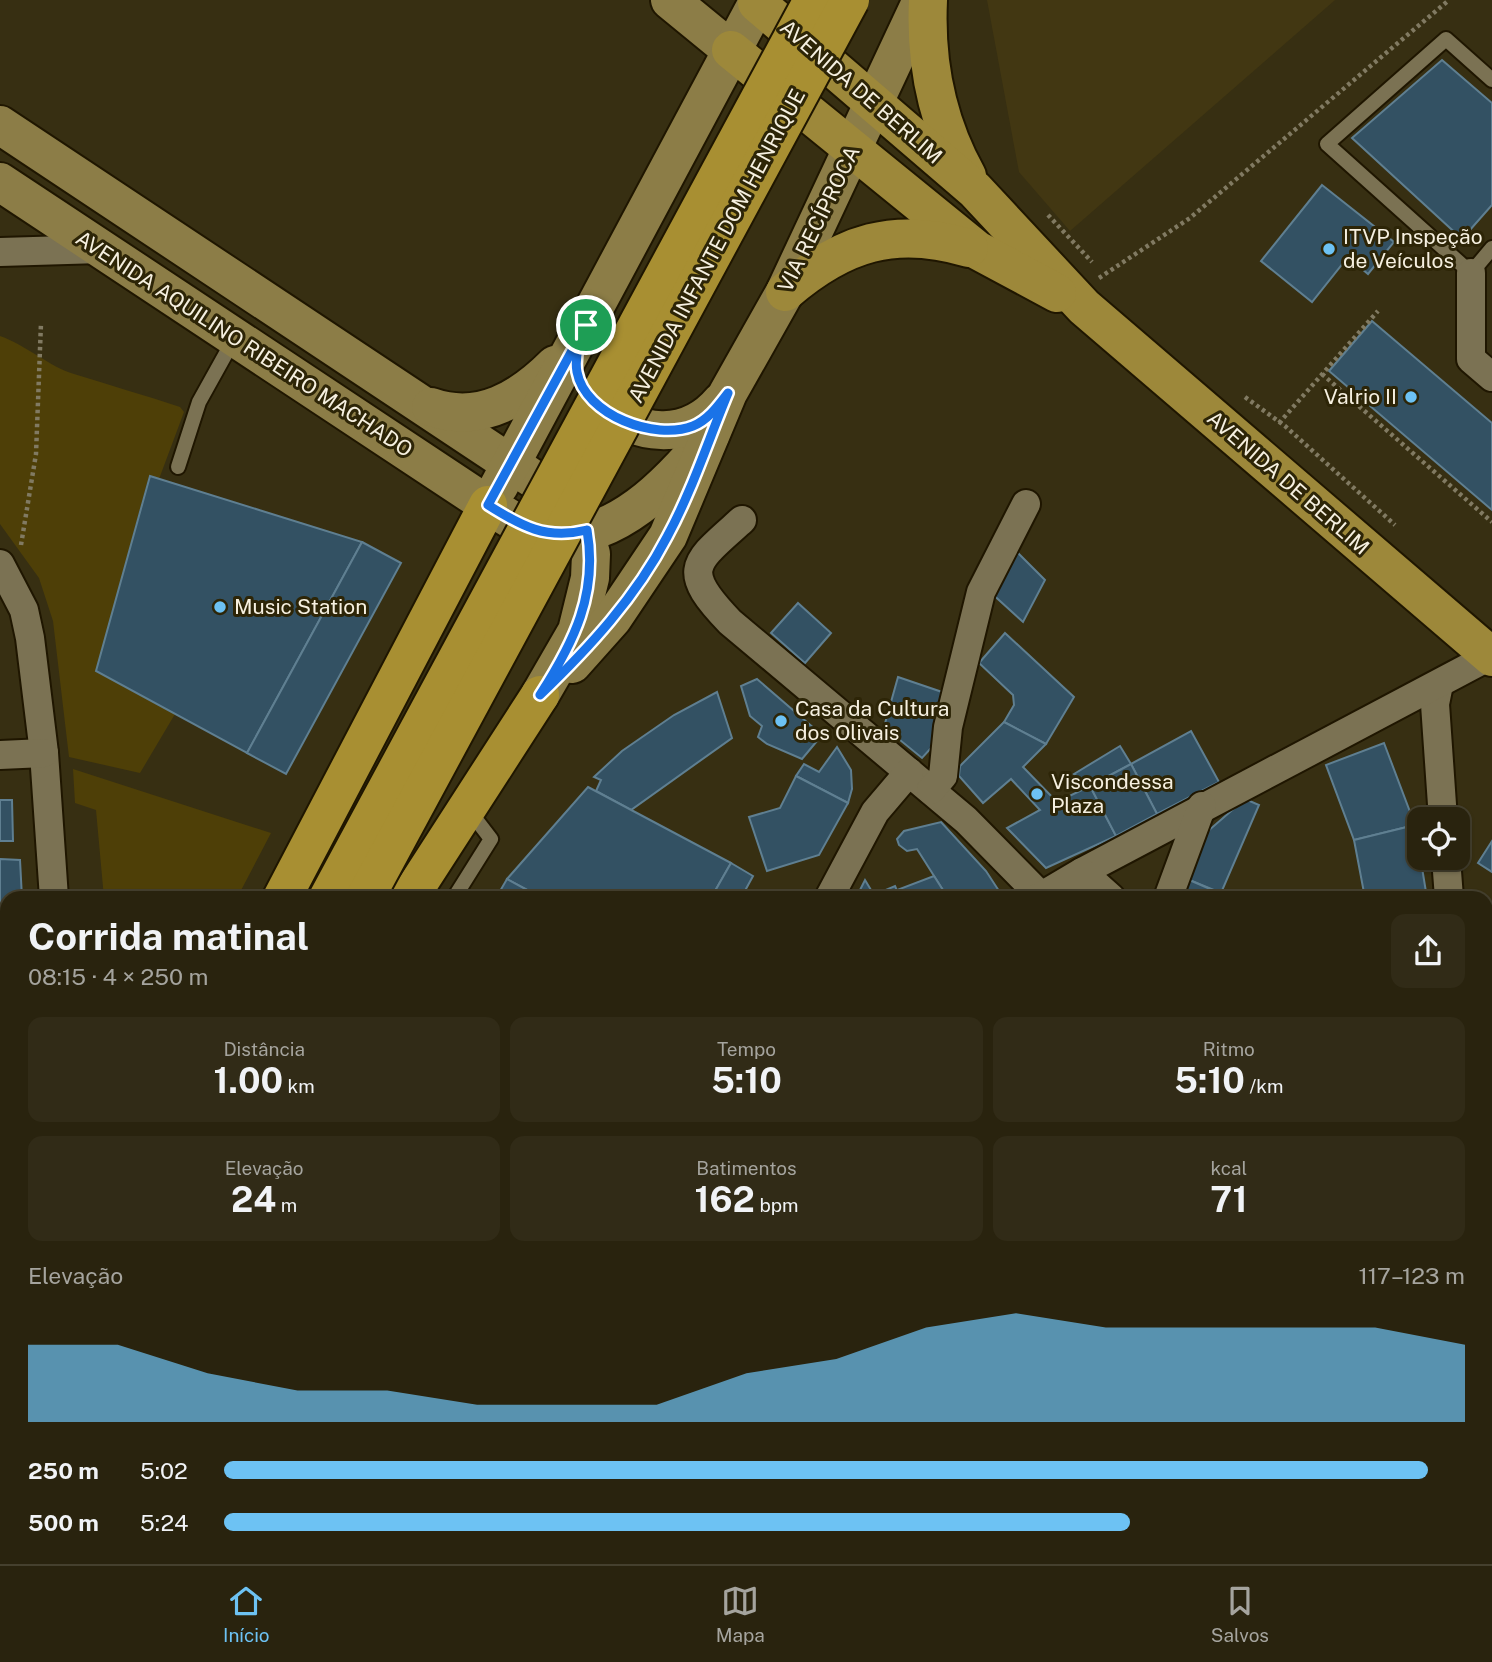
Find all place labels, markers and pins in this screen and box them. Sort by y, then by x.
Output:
place label: ITVP Inspeção de Veículos [1343,224,1483,273]
marker: ITVP Inspeção de Veículos [1321,241,1337,257]
pin [556,295,616,355]
place label: Valrio II [1324,384,1397,409]
marker: Valrio II [1403,389,1419,405]
place label: Music Station [234,594,367,619]
marker: Music Station [212,599,228,615]
place label: Casa da Cultura dos Olivais [795,696,949,745]
marker: Casa da Cultura dos Olivais [773,713,789,729]
place label: Viscondessa Plaza [1051,769,1174,818]
marker: Viscondessa Plaza [1029,786,1045,802]

